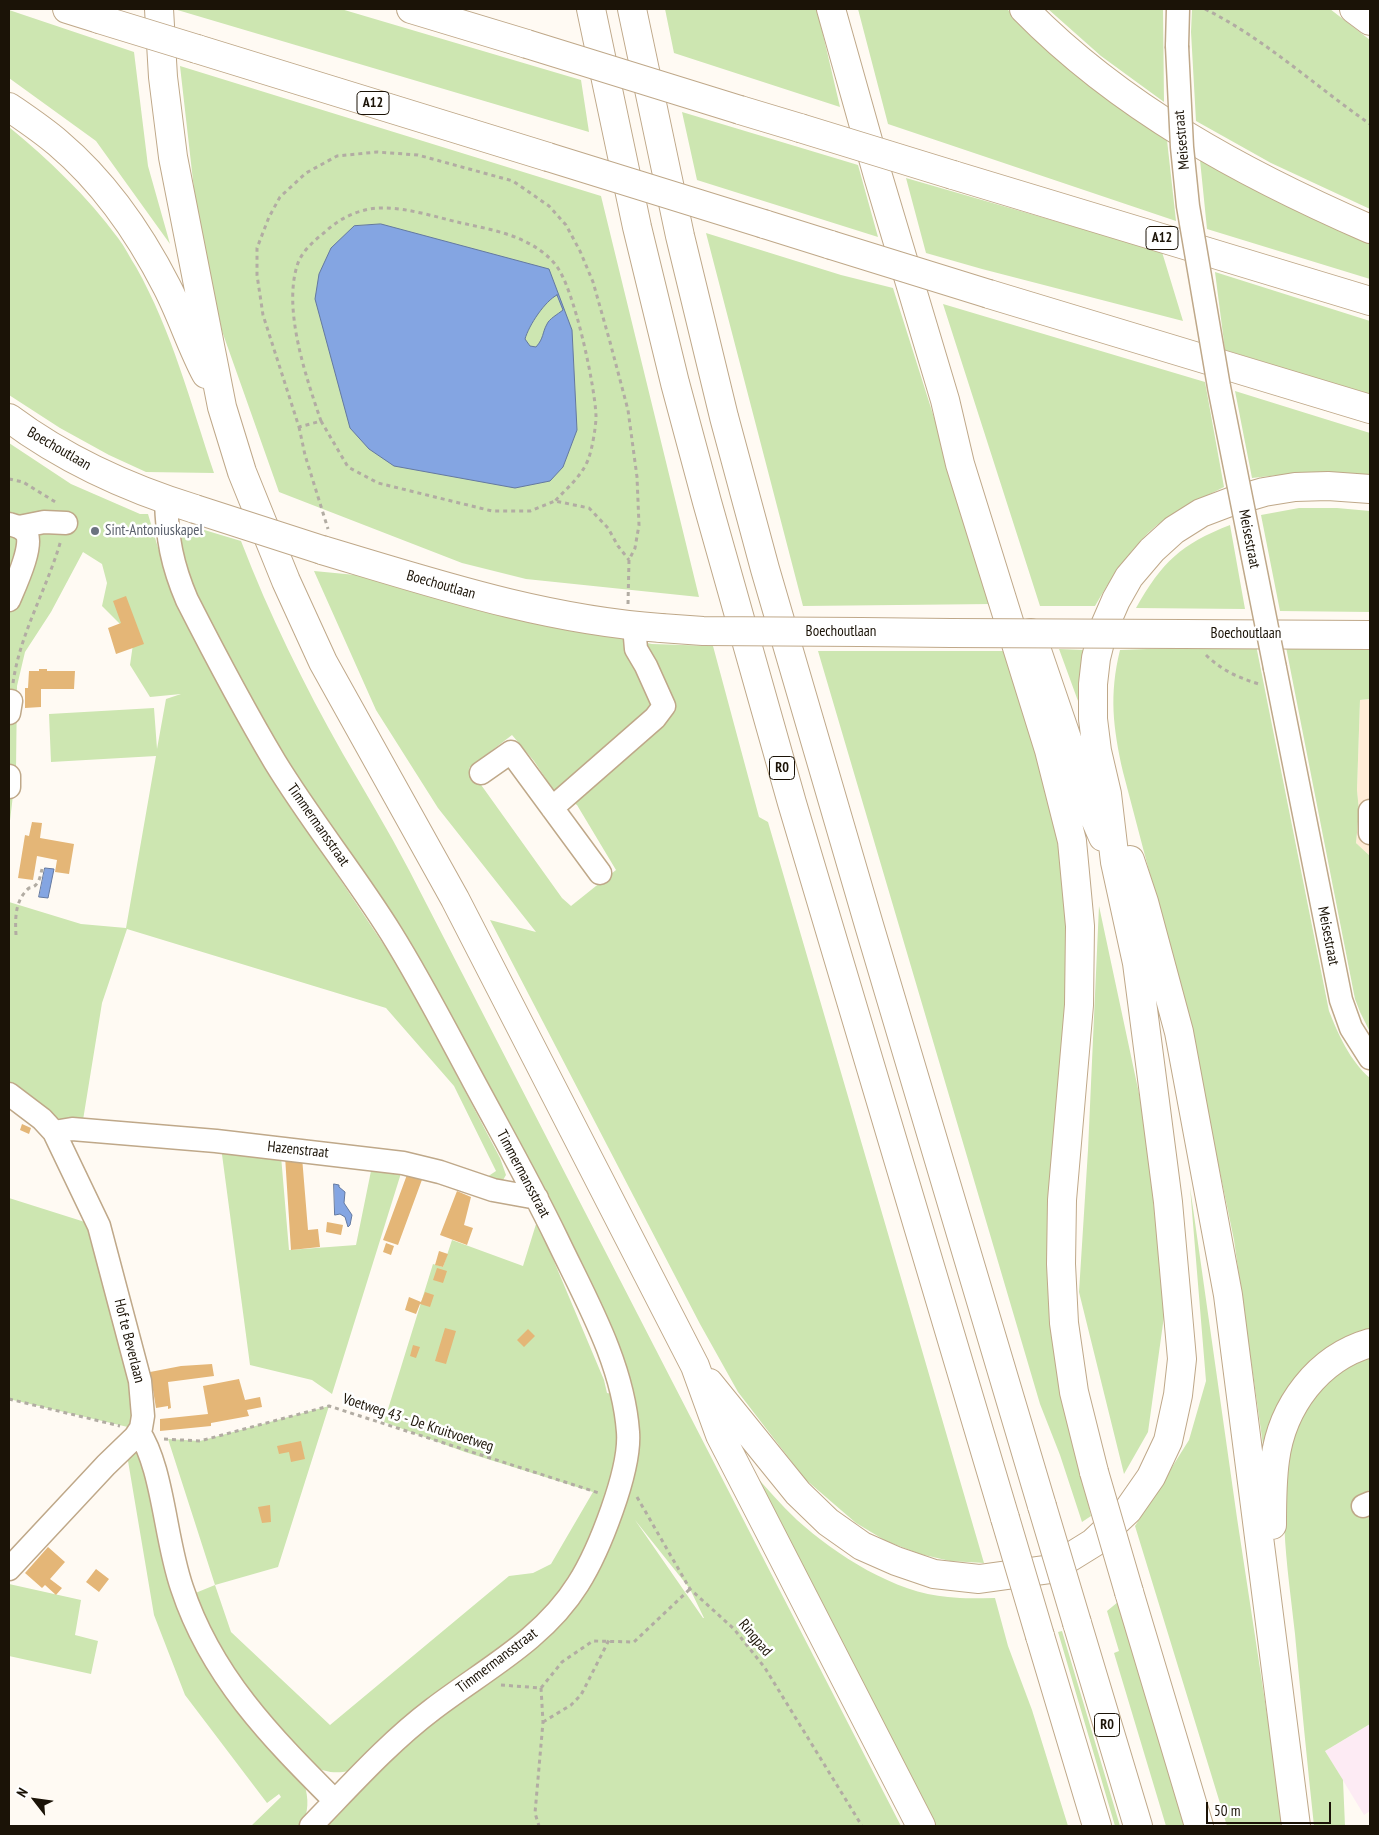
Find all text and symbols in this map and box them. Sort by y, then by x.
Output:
road number: A12 [357,92,389,115]
street label: Meisestraat [1170,109,1194,171]
road number: A12 [1146,227,1178,250]
street label: Boechoutlaan [24,424,94,474]
street label: Meisestraat [1234,508,1264,570]
place label: Sint-Antoniuskapel [105,522,203,540]
marker: Sint-Antoniuskapel [89,525,101,537]
street label: Boechoutlaan [405,567,477,603]
street label: Boechoutlaan [806,623,876,641]
street label: Boechoutlaan [1211,625,1281,643]
road number: R0 [770,756,794,780]
street label: Timmermansstraat [283,780,353,870]
street label: Meisestraat [1313,905,1343,967]
street label: Timmermansstraat [492,1127,554,1221]
street label: Hazenstraat [266,1138,330,1162]
street label: Hof te Beverlaan [110,1297,148,1385]
street label: Voetweg 43 - De Kruitvoetweg [340,1390,496,1456]
street label: Ringpad [734,1616,776,1660]
street label: Timmermansstraat [453,1625,541,1697]
road number: R0 [1094,1714,1120,1736]
north arrow [10,1775,60,1825]
text: N [12,1785,32,1800]
scale bar [1209,1792,1334,1824]
text: 50 m [1214,1801,1240,1820]

